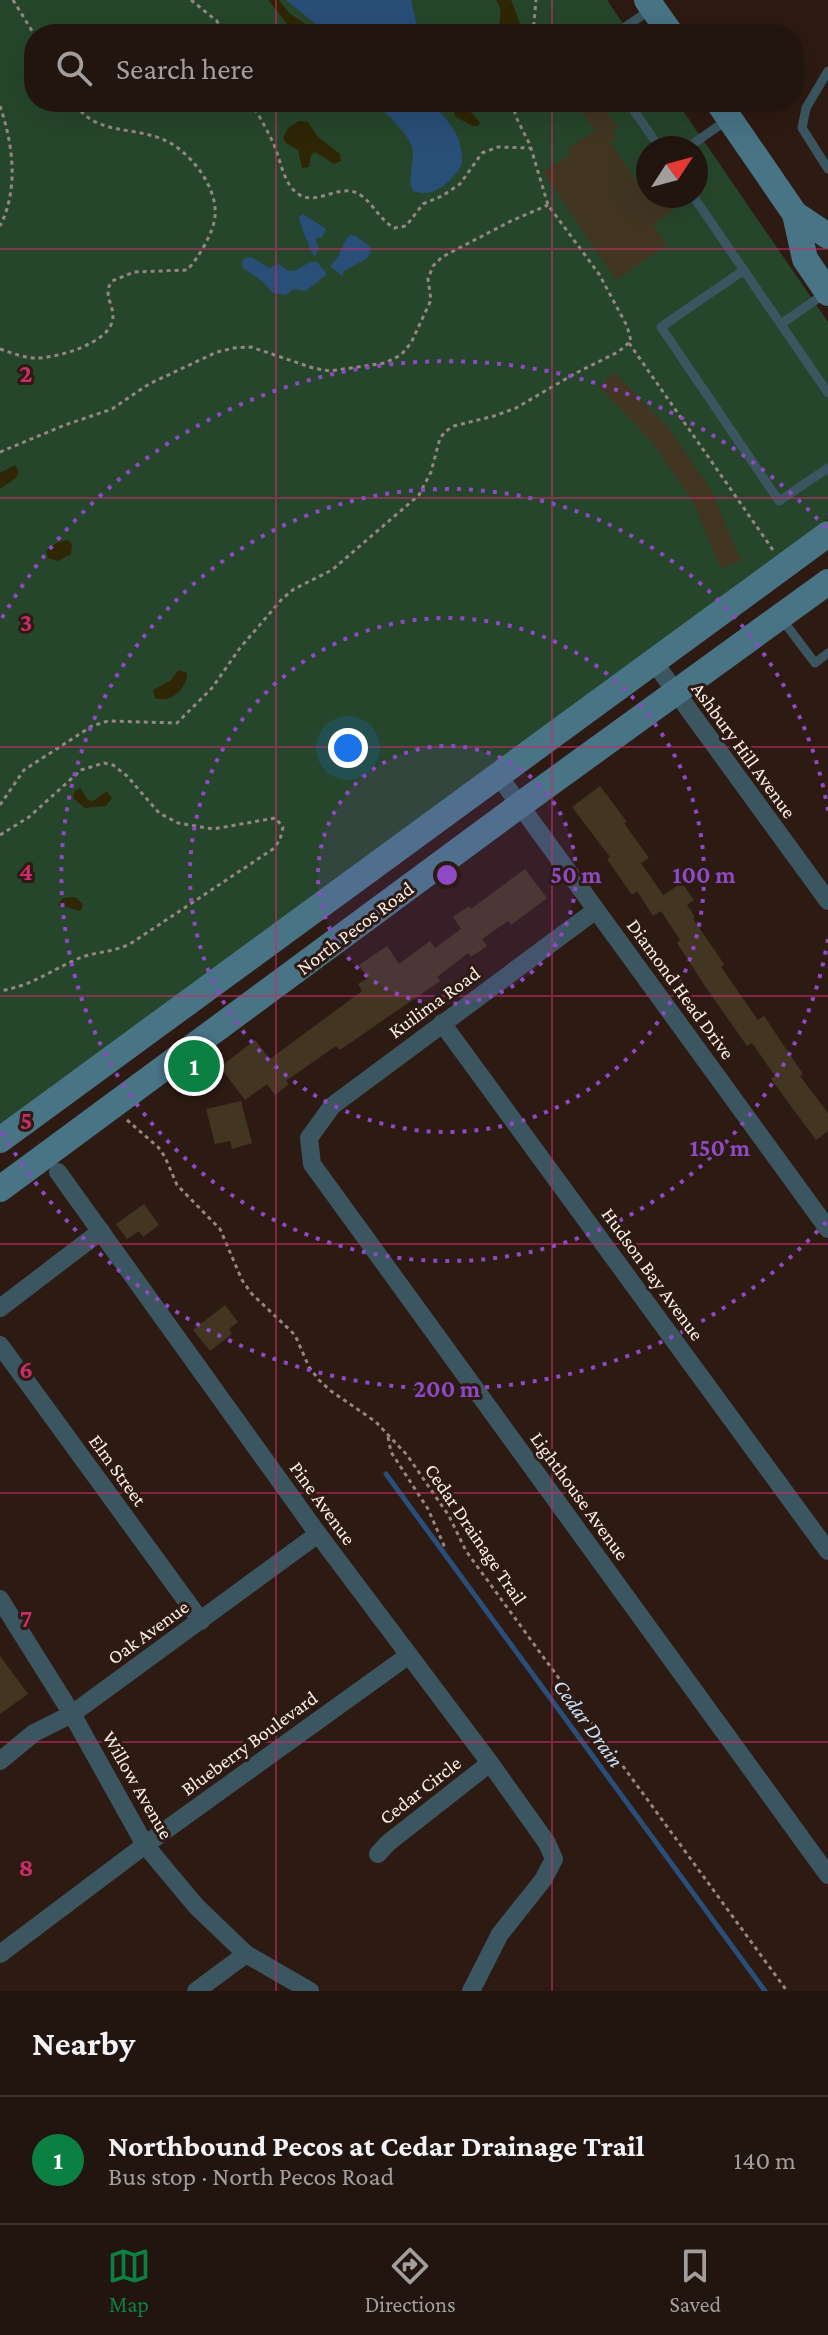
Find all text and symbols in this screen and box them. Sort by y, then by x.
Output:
search box [24,24,804,112]
icon: search [52,46,96,90]
text: Search here [116,52,254,85]
north arrow [636,136,708,208]
text: 2 [19,359,33,388]
text: 3 [20,608,32,637]
street label: Ashbury Hill Avenue [687,678,801,823]
your location [328,728,368,768]
text: 4 [19,857,33,886]
centre of rings [433,861,461,889]
text: 50 m [550,861,602,888]
text: 100 m [672,861,736,888]
street label: North Pecos Road [293,877,418,979]
street label: Diamond Head Drive [623,915,739,1063]
street label: Kuilima Road [384,961,484,1042]
pin: 1 [168,1036,220,1096]
text: 5 [20,1106,32,1135]
text: 150 m [690,1134,751,1161]
street label: Hudson Bay Avenue [597,1203,709,1345]
text: 6 [19,1355,33,1384]
text: 200 m [414,1375,481,1402]
street label: Lighthouse Avenue [525,1428,634,1565]
street label: Elm Street [85,1430,151,1510]
street label: Pine Avenue [285,1457,361,1549]
street label: Cedar Drainage Trail [420,1459,531,1609]
street label: Oak Avenue [103,1595,193,1669]
text: 7 [20,1604,32,1633]
water label: Cedar Drain [548,1674,629,1772]
street label: Blueberry Boulevard [177,1686,322,1801]
street label: Willow Avenue [98,1727,178,1843]
street label: Cedar Circle [375,1751,465,1829]
text: 8 [18,1853,34,1882]
text: Nearby [32,2025,135,2062]
text: Northbound Pecos at Cedar Drainage Trail [108,2129,644,2162]
text: 1 [53,2146,63,2175]
text: 140 m [734,2146,796,2175]
text: Bus stop · North Pecos Road [108,2162,394,2191]
tab: Map [107,2244,151,2317]
tab: Directions [365,2244,456,2317]
tab: Saved [670,2244,721,2317]

